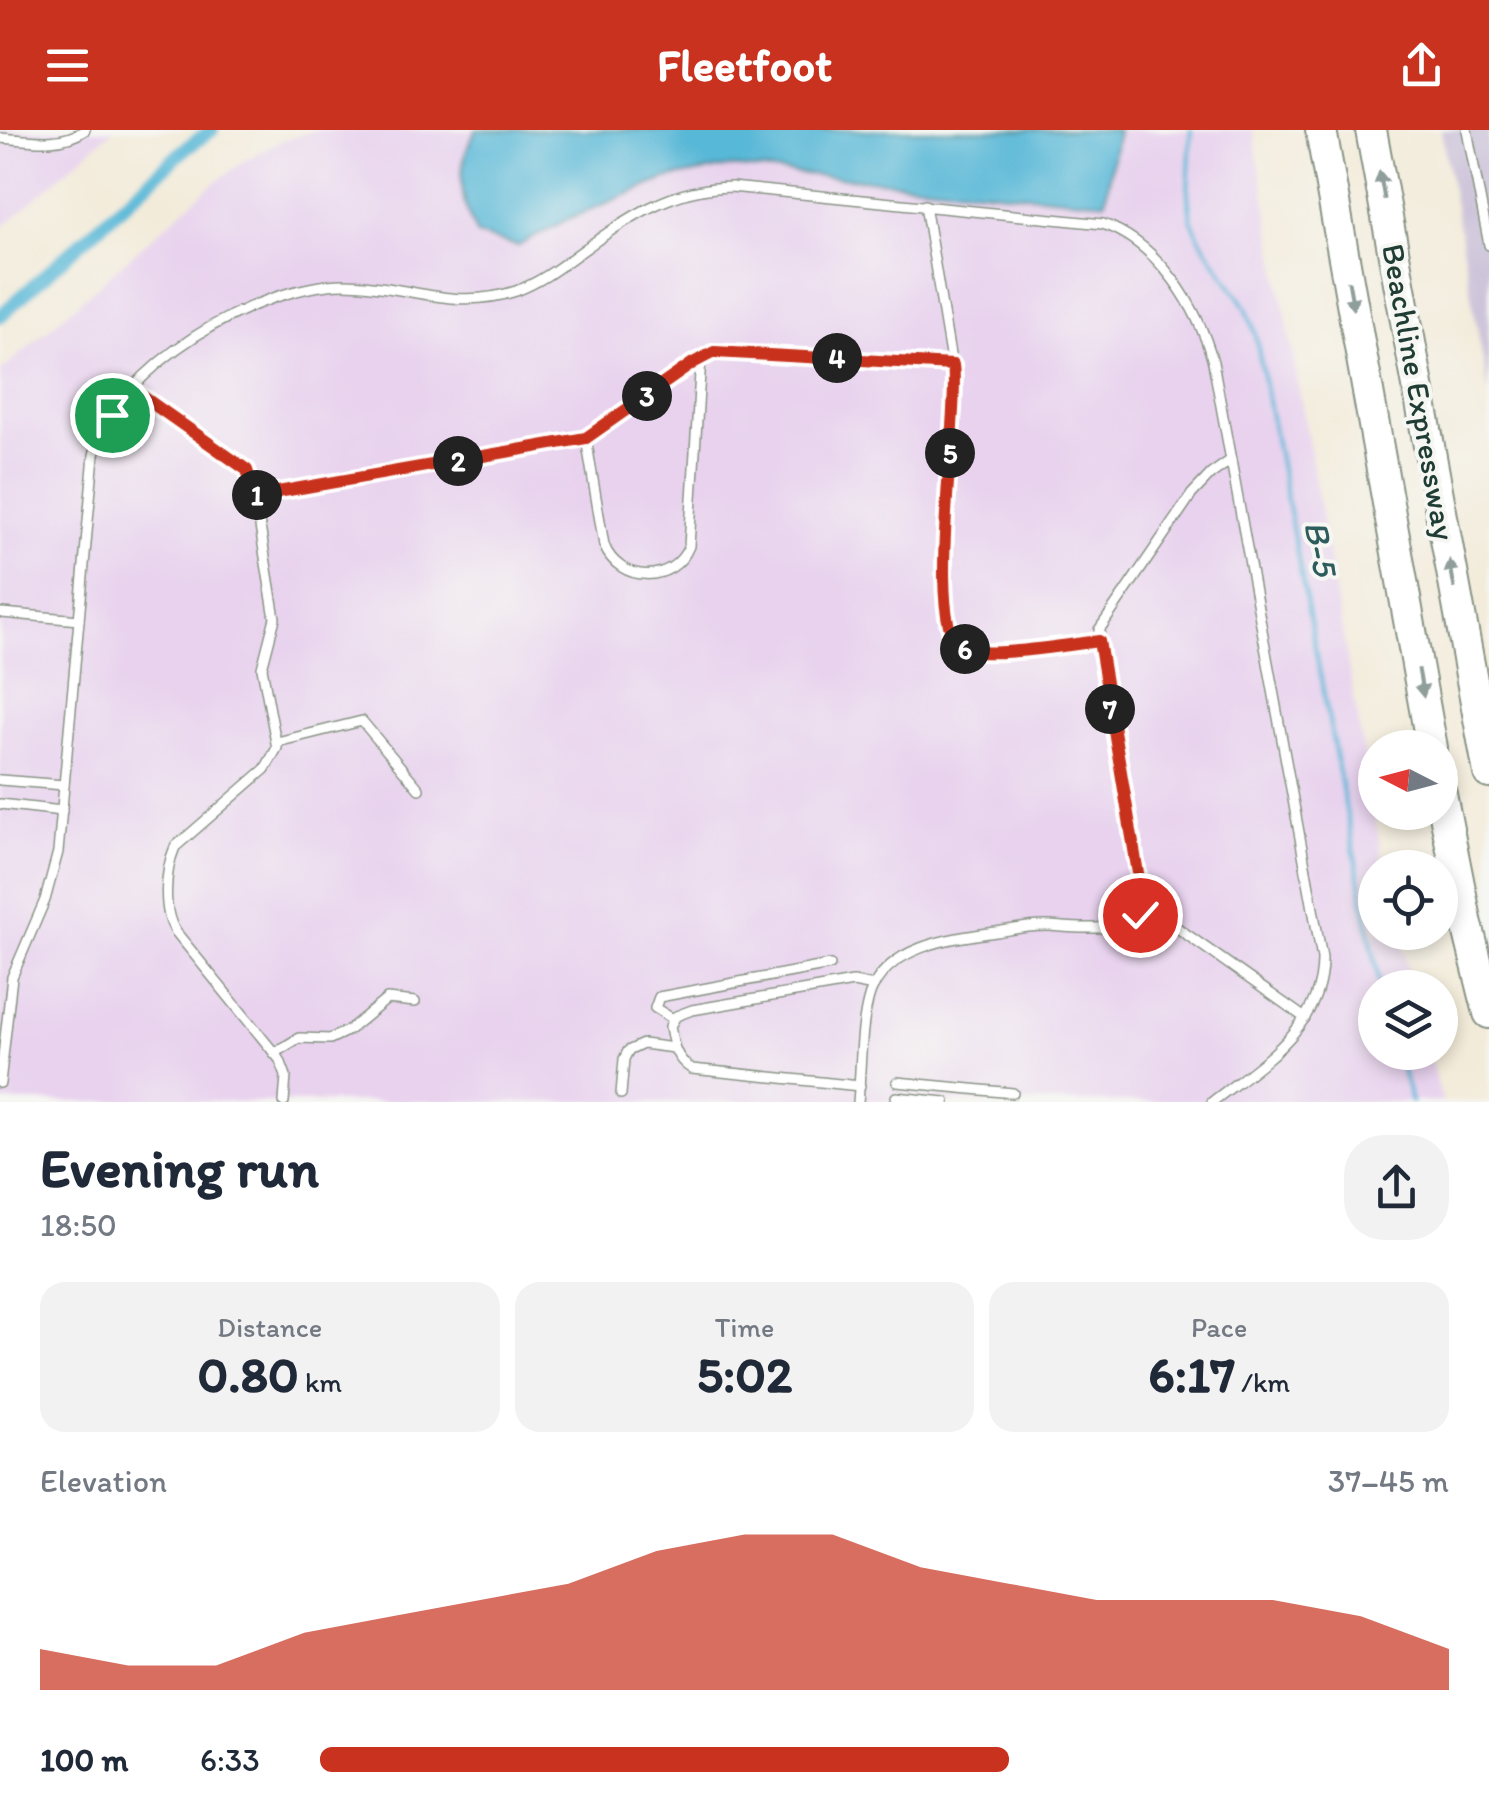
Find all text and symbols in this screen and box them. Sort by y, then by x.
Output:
icon: menu [40,38,95,93]
text: Fleetfoot [657,38,832,92]
icon: share [1394,38,1449,93]
one-way arrow [1373,169,1389,200]
street label: Beachline Expressway [1374,241,1464,543]
one-way arrow [1344,280,1359,311]
pin: 4 [812,333,862,383]
text: 4 [829,341,845,375]
pin: 3 [622,371,672,421]
pin [70,373,155,458]
text: 3 [639,379,655,413]
icon: arrive [85,388,140,443]
pin: 5 [925,428,975,478]
pin: 2 [433,436,483,486]
text: 5 [943,436,957,470]
text: 2 [451,444,465,478]
pin: 1 [232,470,282,520]
text: 1 [251,478,264,512]
water label: B-5 [1295,517,1347,582]
one-way arrow [1444,558,1460,589]
pin: 6 [940,624,990,674]
text: 6 [958,632,972,666]
one-way arrow [1414,668,1429,700]
pin: 7 [1085,684,1135,734]
text: 7 [1103,692,1117,726]
north arrow [1358,730,1458,830]
map controls [1358,730,1458,1070]
button: locate [1358,850,1458,950]
pin [1098,873,1183,958]
icon: check [1113,888,1168,943]
button: layers [1358,970,1458,1070]
text: Evening run [40,1135,319,1201]
button: share [1344,1135,1449,1240]
text: 18:50 [40,1206,117,1244]
text: Distance [217,1310,322,1344]
text: Time [715,1310,774,1344]
text: Pace [1191,1310,1247,1344]
text: 0.80 [198,1344,299,1405]
text: 5:02 [697,1344,792,1405]
text: 6:17 [1148,1344,1235,1405]
text: km [299,1365,342,1399]
text: /km [1235,1365,1290,1399]
text: Elevation [40,1462,167,1500]
text: 37–45 m [1328,1462,1449,1500]
text: 100 m [40,1741,128,1779]
text: 6:33 [200,1741,260,1779]

